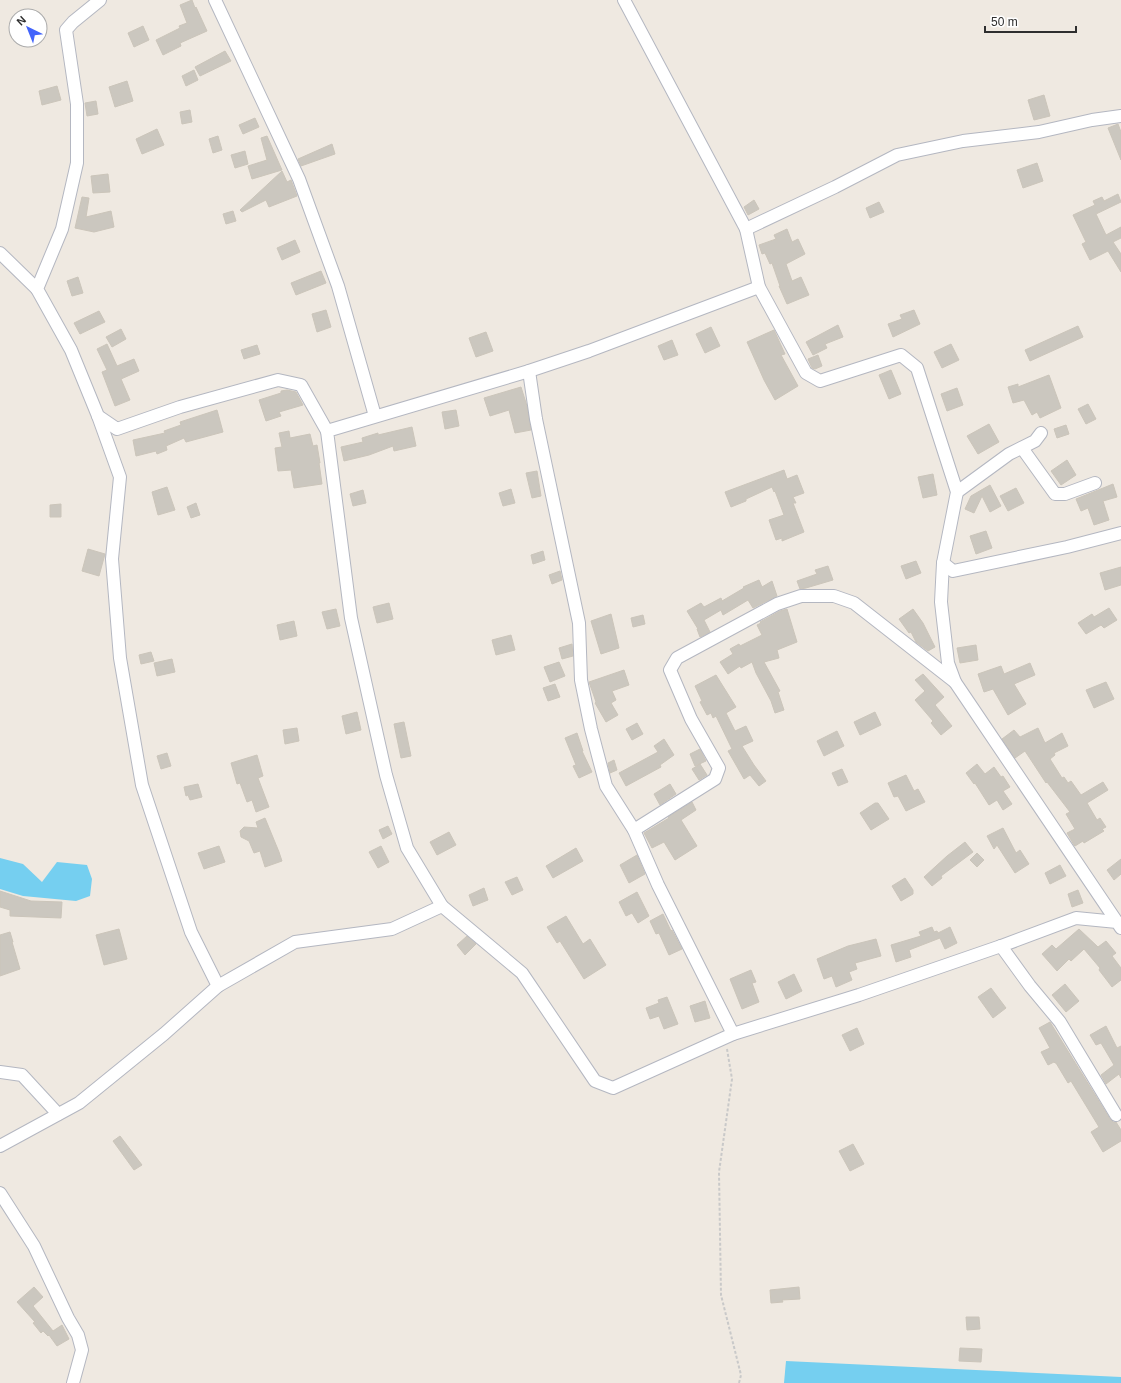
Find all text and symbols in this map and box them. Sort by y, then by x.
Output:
north arrow [8,8,48,48]
scale bar [985,8,1076,34]
text: N [14,14,28,28]
text: 50 m [991,15,1018,29]

